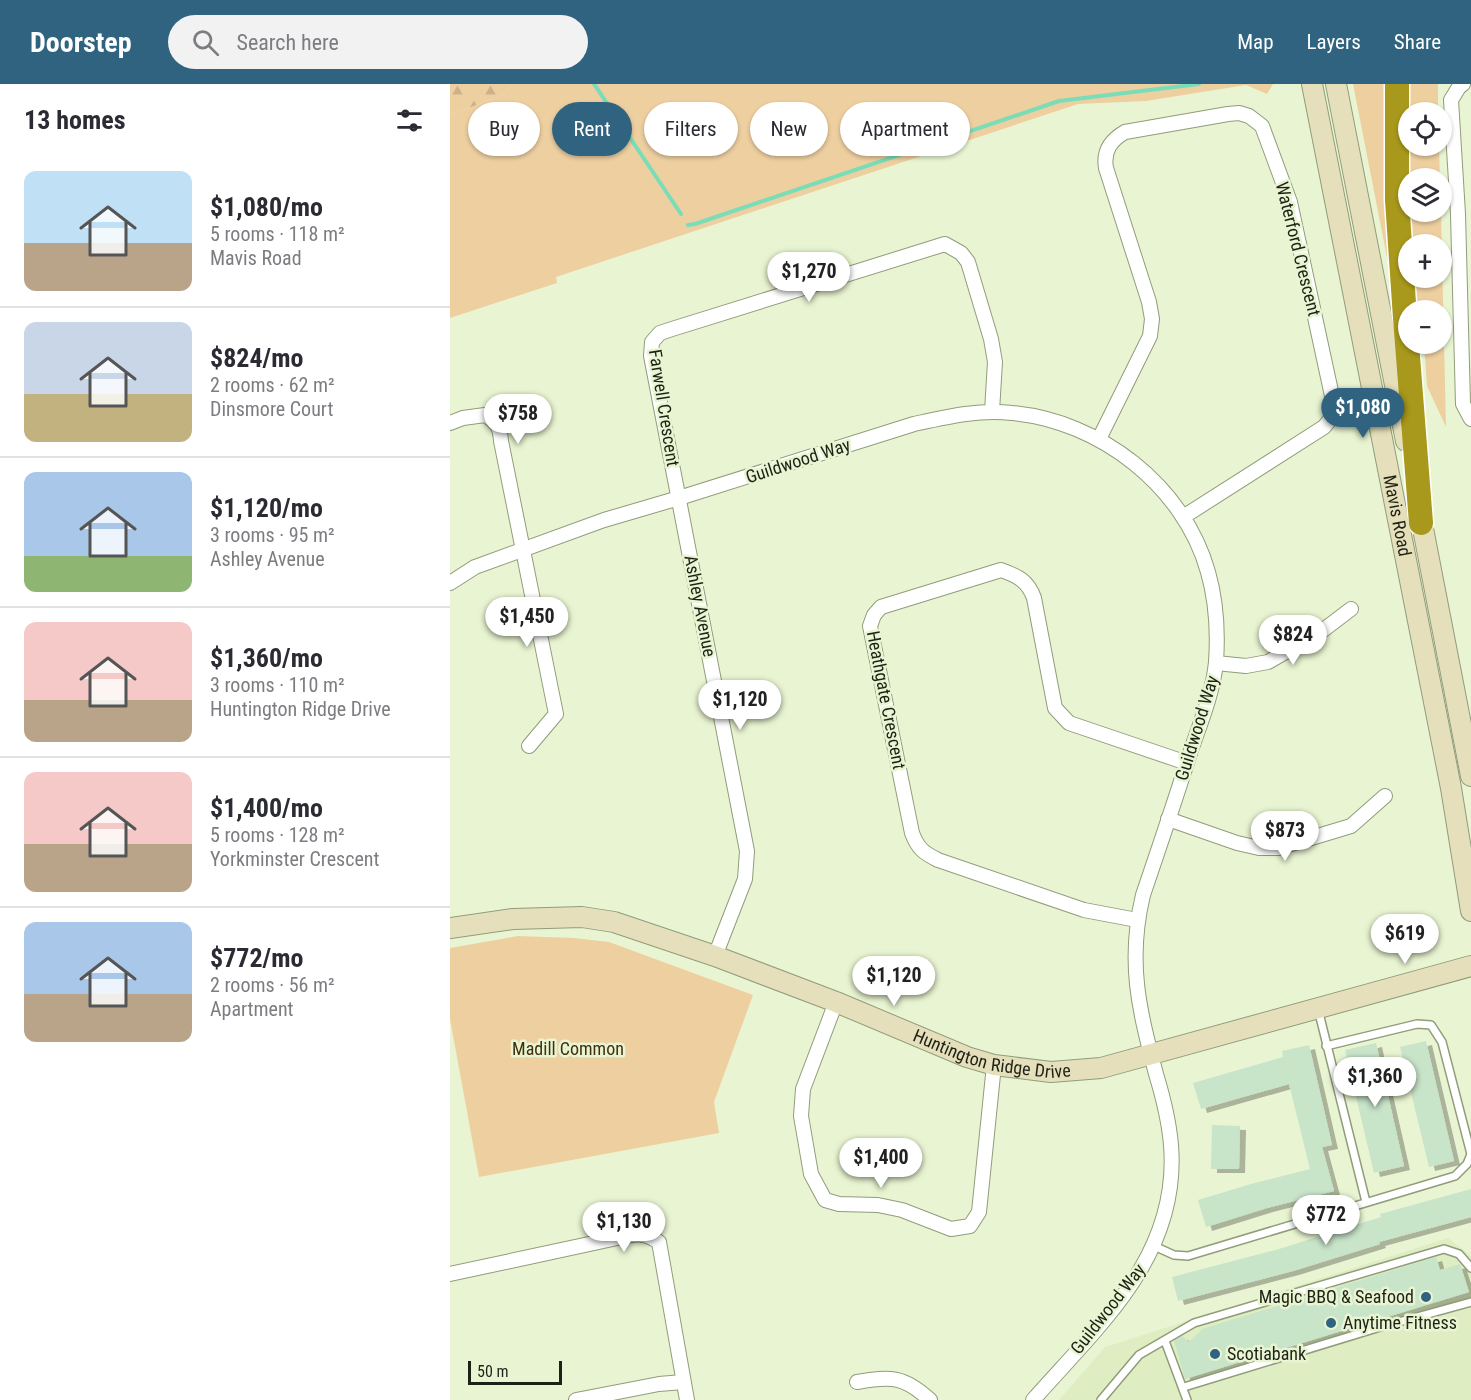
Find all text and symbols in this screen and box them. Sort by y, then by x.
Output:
search box [168,15,588,69]
text: Doorstep [30,26,132,59]
icon: search [189,26,222,59]
text: Search here [237,30,339,55]
text: Map [1237,30,1274,54]
text: Layers [1307,30,1361,54]
text: Share [1394,30,1441,54]
chip: Buy [468,102,540,156]
chip: Rent [552,102,632,156]
chip: Filters [644,102,738,156]
chip: New [750,102,828,156]
chip: Apartment [840,102,970,156]
map controls [1398,102,1452,354]
button: locate [1398,102,1452,156]
icon: filters [393,104,426,137]
text: 13 homes [24,105,126,135]
button: layers [1398,168,1452,222]
street label: Waterford Crescent [1272,180,1325,318]
text: $1,080/mo [210,192,323,222]
icon: home [72,195,144,267]
text: 5 rooms · 118 m² [210,222,345,246]
button: + [1398,234,1452,288]
text: Mavis Road [210,246,302,270]
pin: $1,270 [760,252,858,303]
text: $1,270 [781,259,837,283]
button: − [1398,300,1452,354]
text: $824/mo [210,343,303,373]
icon: home [72,346,144,418]
street label: Farwell Crescent [645,348,684,468]
text: 2 rooms · 62 m² [210,373,335,397]
pin: $1,080 [1314,388,1412,439]
pin: $758 [482,394,554,445]
text: $1,080 [1335,395,1391,419]
text: Dinsmore Court [210,397,333,421]
text: $758 [498,401,538,425]
street label: Guildwood Way [743,434,853,487]
street label: Mavis Road [1379,473,1416,558]
text: $1,120/mo [210,493,323,523]
icon: home [72,496,144,568]
text: 3 rooms · 95 m² [210,523,335,547]
text: Ashley Avenue [210,547,325,571]
street label: Ashley Avenue [680,553,721,659]
pin: $1,450 [478,597,576,648]
text: $1,450 [499,604,555,628]
pin: $824 [1257,615,1329,666]
text: $824 [1273,622,1313,646]
street label: Heathgate Crescent [863,629,910,771]
text: $1,360/mo [210,643,323,673]
icon: home [72,646,144,718]
street label: Guildwood Way [1171,672,1223,783]
text: 3 rooms · 110 m² [210,673,345,697]
pin: $1,120 [691,680,789,731]
text: $1,120 [712,687,768,711]
text: Huntington Ridge Drive [210,697,391,721]
text: $1,400/mo [210,793,323,823]
icon: home [72,796,144,868]
pin: $873 [1249,811,1321,862]
text: $873 [1265,818,1305,842]
text: 5 rooms · 128 m² [210,823,345,847]
text: Yorkminster Crescent [210,847,379,871]
pin: $619 [1369,914,1441,965]
text: $619 [1385,921,1425,945]
text: $772/mo [210,943,303,973]
icon: home [72,946,144,1018]
pin: $1,120 [845,956,943,1007]
text: $1,120 [866,963,922,987]
text: 2 rooms · 56 m² [210,973,335,997]
text: Apartment [210,997,294,1021]
street label: Huntington Ridge Drive [910,1025,1071,1082]
park label: Madill Common [512,1038,624,1059]
pin: $1,360 [1326,1057,1424,1108]
text: $1,360 [1347,1064,1403,1088]
pin: $1,400 [832,1138,930,1189]
text: $1,400 [853,1145,909,1169]
pin: $772 [1290,1195,1362,1246]
pin: $1,130 [575,1202,673,1253]
text: $772 [1306,1202,1346,1226]
text: $1,130 [596,1209,652,1233]
street label: Guildwood Way [1066,1259,1150,1358]
place label: Magic BBQ & Seafood [1259,1286,1414,1307]
marker: Magic BBQ & Seafood [1419,1290,1433,1304]
place label: Anytime Fitness [1343,1312,1457,1333]
marker: Anytime Fitness [1324,1316,1338,1330]
place label: Scotiabank [1227,1343,1306,1364]
marker: Scotiabank [1208,1347,1222,1361]
scale bar [468,1358,562,1386]
text: 50 m [477,1362,509,1381]

